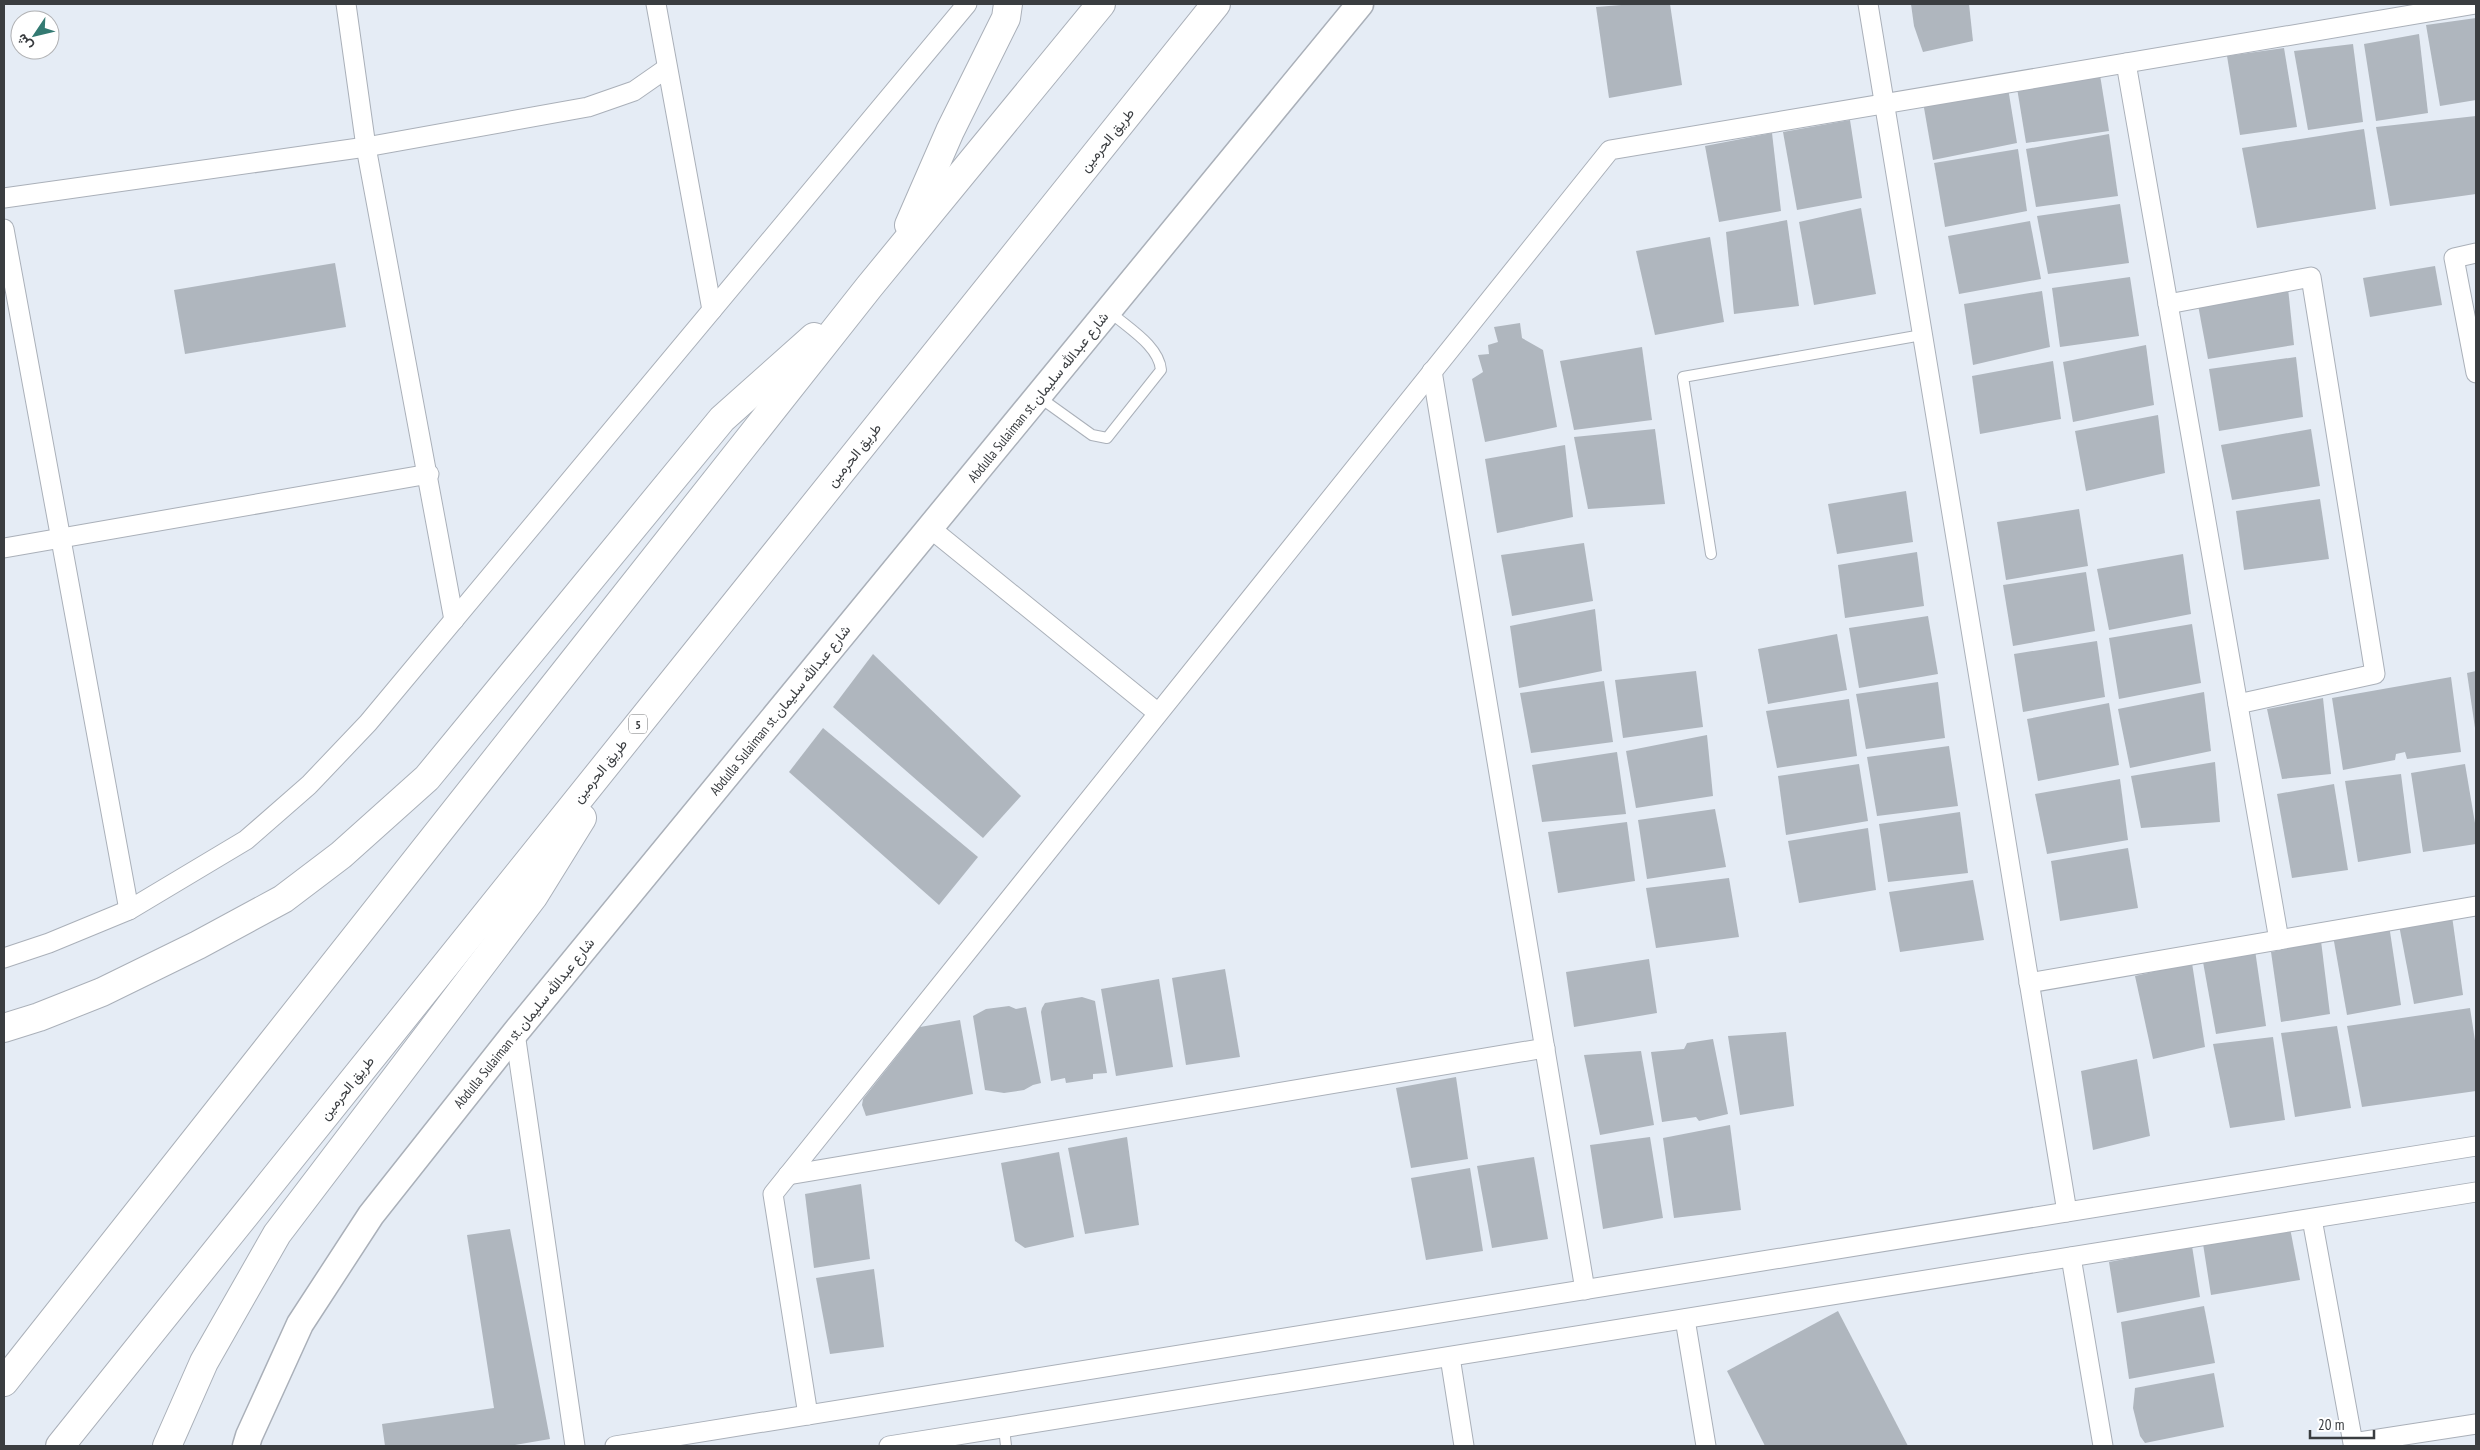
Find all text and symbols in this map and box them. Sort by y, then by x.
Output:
north arrow [10,10,60,60]
text: ش [12,30,37,55]
street label: طريق الحرمين [1076,104,1138,176]
street label: Abdulla Sulaiman st. شارع عبدالله سليمان [964,308,1114,487]
street label: طريق الحرمين [823,419,885,491]
street label: Abdulla Sulaiman st. شارع عبدالله سليمان [706,621,856,800]
road number: 5 [629,714,647,734]
street label: طريق الحرمين [569,735,631,807]
street label: Abdulla Sulaiman st. شارع عبدالله سليمان [450,934,600,1113]
street label: طريق الحرمين [316,1052,378,1124]
scale bar [2310,1408,2374,1440]
text: 20 m [2318,1415,2344,1434]

